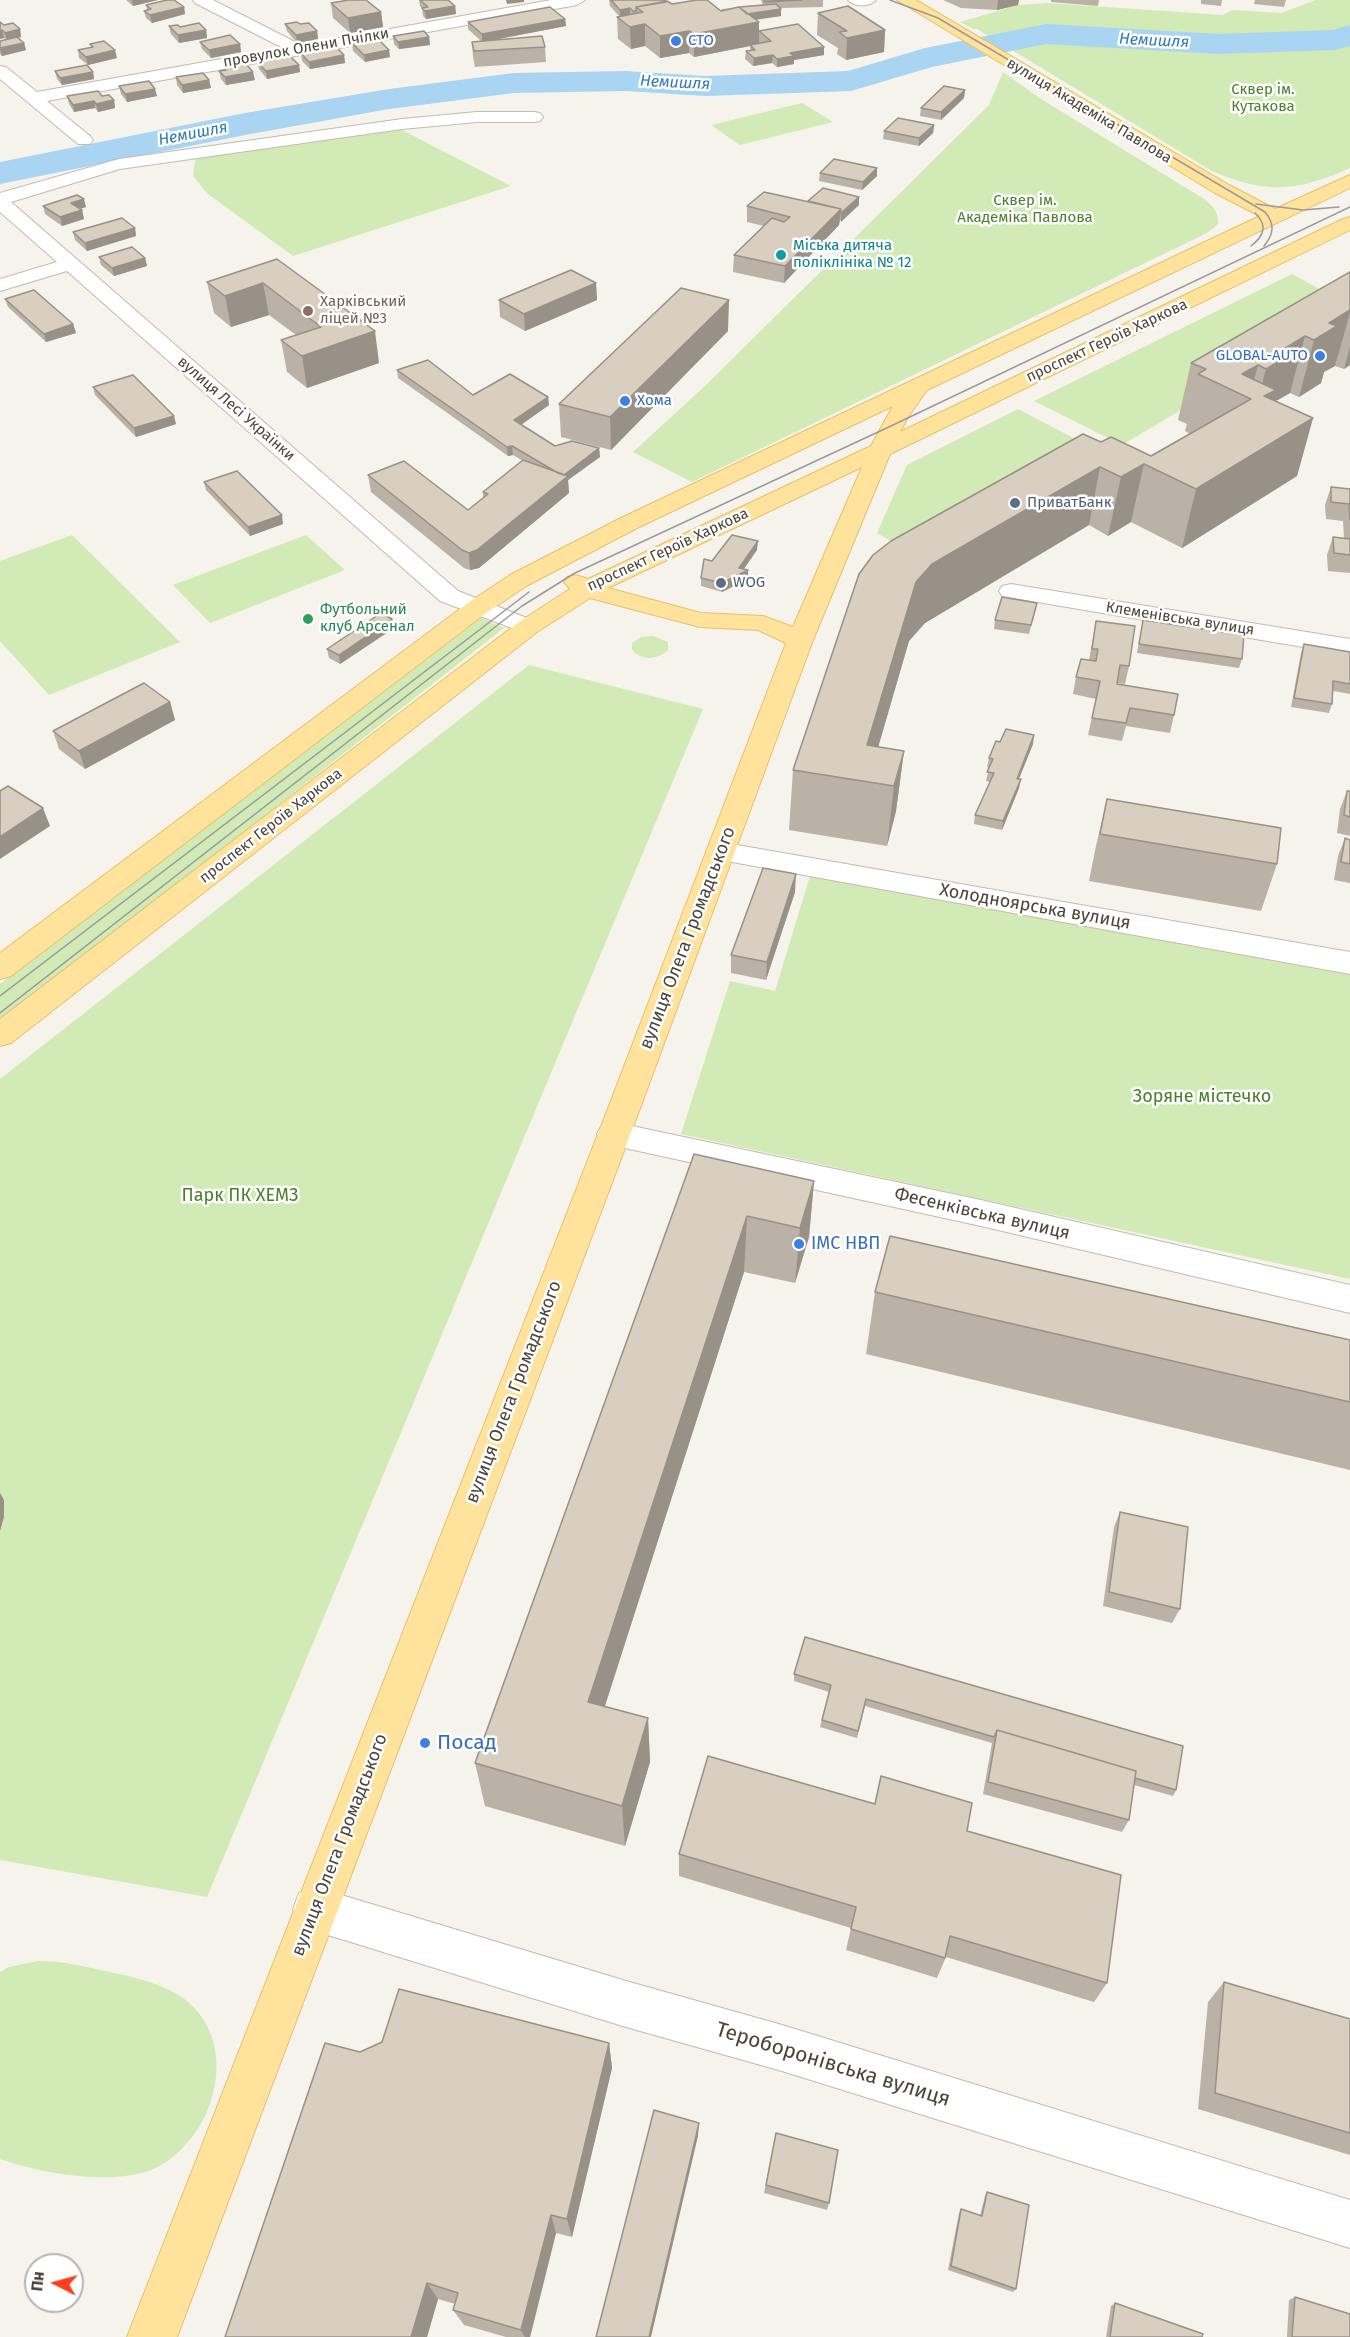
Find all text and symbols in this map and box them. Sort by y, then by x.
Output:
street label: провулок Олени Пчілки [222,25,390,71]
water label: Немишля [1118,30,1190,52]
place label: СТО [688,32,714,50]
marker: СТО [669,34,683,48]
street label: вулиця Академіка Павлова [1003,55,1175,167]
water label: Немишля [639,72,711,94]
park label: Сквер ім. Кутакова [1231,81,1295,116]
water label: Немишля [157,118,229,150]
park label: Сквер ім. Академіка Павлова [957,192,1093,227]
place label: Міська дитяча поліклініка № 12 [793,237,912,272]
marker: Міська дитяча поліклініка № 12 [774,248,788,262]
place label: Харківський ліцей №3 [320,293,406,328]
street label: проспект Героїв Харкова [1024,296,1190,386]
marker: Харківський ліцей №3 [301,304,315,318]
place label: GLOBAL-AUTO [1216,347,1308,365]
marker: GLOBAL-AUTO [1313,349,1327,363]
street label: вулиця Лесі Українки [174,353,298,465]
place label: Хома [637,392,672,410]
marker: Хома [618,394,632,408]
place label: ПриватБанк [1027,494,1111,512]
marker: ПриватБанк [1008,496,1022,510]
street label: проспект Героїв Харкова [585,505,751,595]
place label: WOG [733,574,765,592]
marker: WOG [714,576,728,590]
street label: Клеменівська вулиця [1104,598,1256,640]
place label: Футбольний клуб Арсенал [320,601,415,636]
marker: Футбольний клуб Арсенал [301,612,315,626]
street label: проспект Героїв Харкова [196,765,346,887]
street label: вулиця Олега Громадського [636,824,740,1052]
street label: Холодноярська вулиця [938,880,1132,934]
park label: Зоряне містечко [1133,1086,1271,1108]
street label: Фесенківська вулиця [892,1183,1072,1245]
park label: Парк ПК ХЕМЗ [182,1185,298,1207]
place label: ІМС НВП [811,1233,880,1255]
marker: ІМС НВП [792,1237,806,1251]
street label: вулиця Олега Громадського [462,1278,566,1506]
place label: Посад [437,1730,496,1756]
street label: вулиця Олега Громадського [288,1731,392,1959]
marker: Посад [418,1736,432,1750]
street label: Тероборонівська вулиця [713,2017,953,2113]
north arrow [24,2253,84,2313]
text: Пн [27,2270,48,2292]

